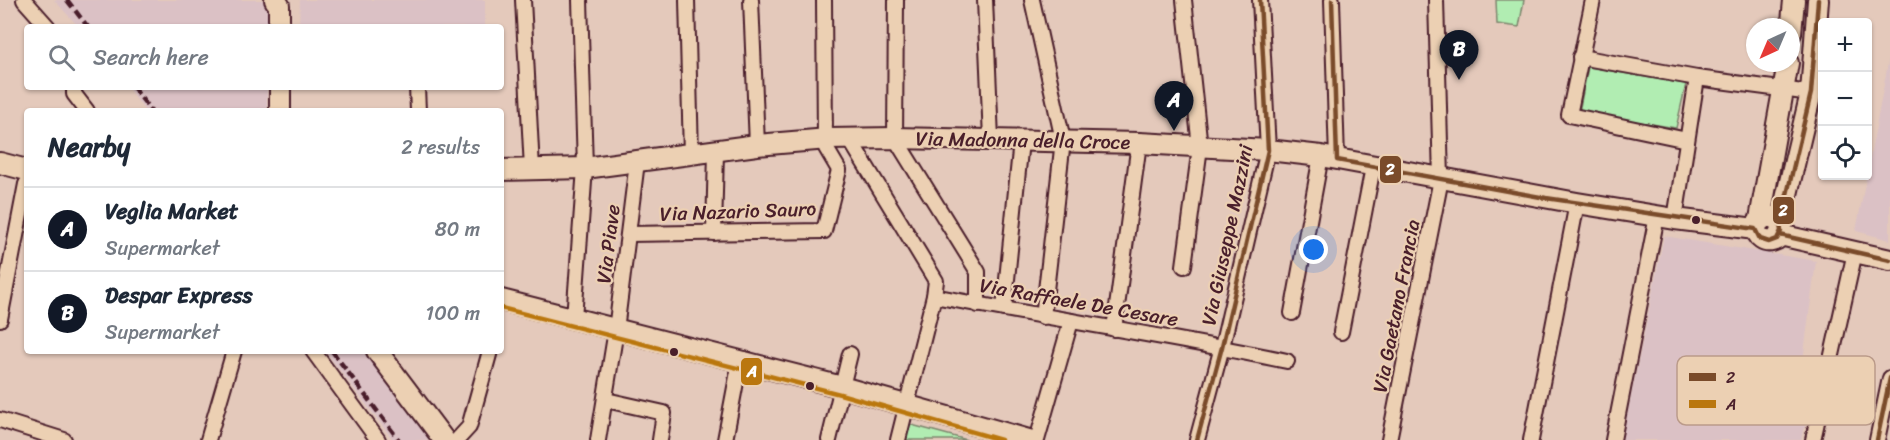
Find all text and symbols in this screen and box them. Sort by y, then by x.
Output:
north arrow [1746,18,1800,72]
map controls [1818,18,1872,180]
button: + [1818,18,1872,72]
search box [24,24,504,90]
pin: B [1440,31,1478,80]
text: Search here [93,38,209,77]
icon: search [45,41,78,74]
button: − [1818,72,1872,126]
pin: A [1154,82,1194,131]
street label: Via Madonna della Croce [915,121,1131,160]
text: Nearby [48,124,130,170]
button: locate [1818,126,1872,180]
text: 2 results [401,130,480,165]
street label: Via Giuseppe Mazzini [1191,141,1264,329]
line badge: 2 [1379,155,1402,184]
text: 2 [1384,155,1395,184]
street label: Via Nazario Sauro [659,191,817,232]
text: Veglia Market [105,192,238,231]
line badge: 2 [1772,196,1795,225]
text: 2 [1777,196,1788,225]
street label: Via Piave [586,202,631,286]
text: A [61,212,74,247]
text: 80 m [435,212,480,247]
unlabelled marker [1690,214,1702,226]
street label: Via Gaetano Francia [1363,217,1430,396]
text: Supermarket [105,231,220,266]
your location [1299,235,1328,264]
street label: Via Raffaele De Cesare [977,268,1181,337]
text: Despar Express [105,276,253,315]
text: B [61,296,74,331]
text: 100 m [426,296,480,331]
text: Supermarket [105,315,220,350]
unlabelled marker [668,346,680,358]
legend [1677,356,1875,425]
line badge: A [740,357,763,386]
text: A [746,357,757,386]
text: 2 [1726,363,1735,392]
unlabelled marker [804,380,816,392]
text: A [1725,390,1737,419]

